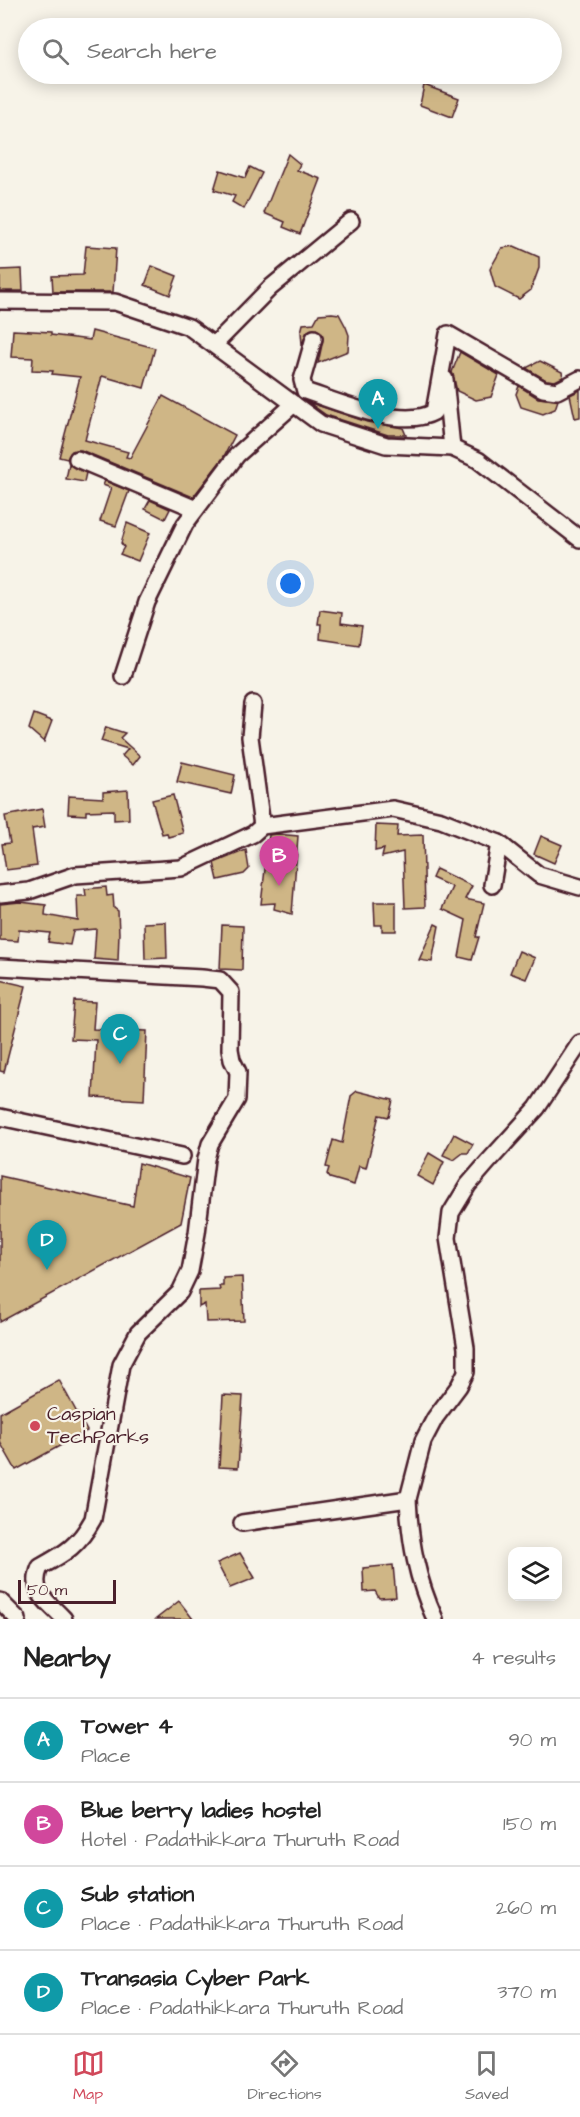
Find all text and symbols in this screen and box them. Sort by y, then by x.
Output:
search box [18,18,562,84]
icon: search [39,35,72,68]
text: Search here [87,36,217,67]
pin: A [358,380,398,429]
your location [276,569,305,598]
pin: B [260,836,298,886]
pin: C [100,1014,140,1064]
pin: D [28,1220,66,1270]
place label: Caspian TechParks [47,1400,149,1451]
marker: Caspian TechParks [28,1419,42,1433]
map controls [508,1547,562,1601]
button: layers [508,1547,562,1601]
scale bar [18,1577,116,1604]
text: 50 m [27,1579,67,1601]
text: Nearby [24,1640,111,1676]
text: 4 results [471,1644,556,1672]
text: Tower 4 [81,1711,173,1742]
text: A [37,1726,50,1754]
text: 90 m [508,1726,556,1754]
text: Place [81,1742,131,1770]
text: Blue berry ladies hostel [81,1795,321,1826]
text: B [36,1810,51,1838]
text: 150 m [503,1810,556,1838]
text: Hotel · Padathikkara Thuruth Road [81,1826,399,1854]
text: Sub station [81,1879,194,1910]
text: C [36,1894,51,1922]
text: 260 m [496,1894,556,1922]
text: Place · Padathikkara Thuruth Road [81,1910,403,1938]
text: Transasia Cyber Park [81,1963,309,1994]
text: D [37,1978,50,2006]
text: 370 m [497,1978,556,2006]
text: Place · Padathikkara Thuruth Road [81,1994,403,2022]
tab: Map [72,2047,105,2105]
tab: Directions [248,2047,322,2105]
tab: Saved [465,2047,508,2105]

